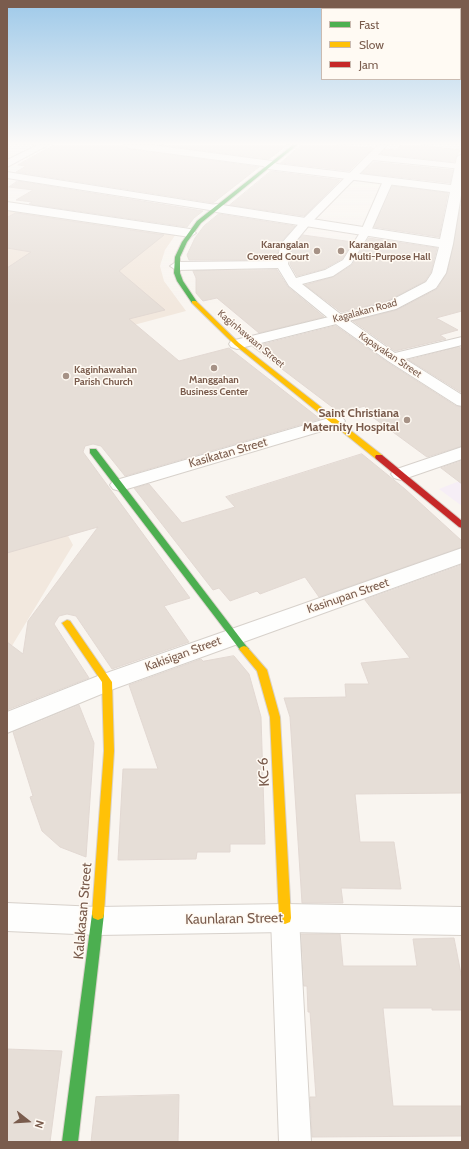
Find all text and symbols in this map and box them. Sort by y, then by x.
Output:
legend [321,8,461,80]
text: Fast [359,17,379,32]
text: Slow [359,37,384,52]
text: Jam [359,57,378,72]
place label: Karangalan Covered Court [247,239,309,262]
place label: Karangalan Multi-Purpose Hall [349,239,431,262]
marker: Karangalan Covered Court [312,246,322,256]
marker: Karangalan Multi-Purpose Hall [336,246,346,256]
street label: Kagalakan Road [331,297,399,325]
street label: Kaginhawaan Street [215,307,287,371]
street label: Kapayakan Street [356,330,424,380]
marker: Manggahan Business Center [209,363,219,373]
place label: Kaginhawahan Parish Church [74,364,137,388]
marker: Kaginhawahan Parish Church [61,371,71,381]
place label: Manggahan Business Center [180,374,248,398]
place label: Saint Christiana Maternity Hospital [303,406,399,434]
marker: Saint Christiana Maternity Hospital [402,415,412,425]
street label: Kasikatan Street [187,435,269,471]
street label: Kasinupan Street [305,575,391,617]
street label: Kakisigan Street [143,634,223,674]
street label: KC-6 [255,757,273,787]
street label: Kalakasan Street [70,862,96,960]
street label: Kaunlaran Street [185,910,283,928]
north arrow [8,1101,48,1141]
text: N [32,1119,47,1130]

